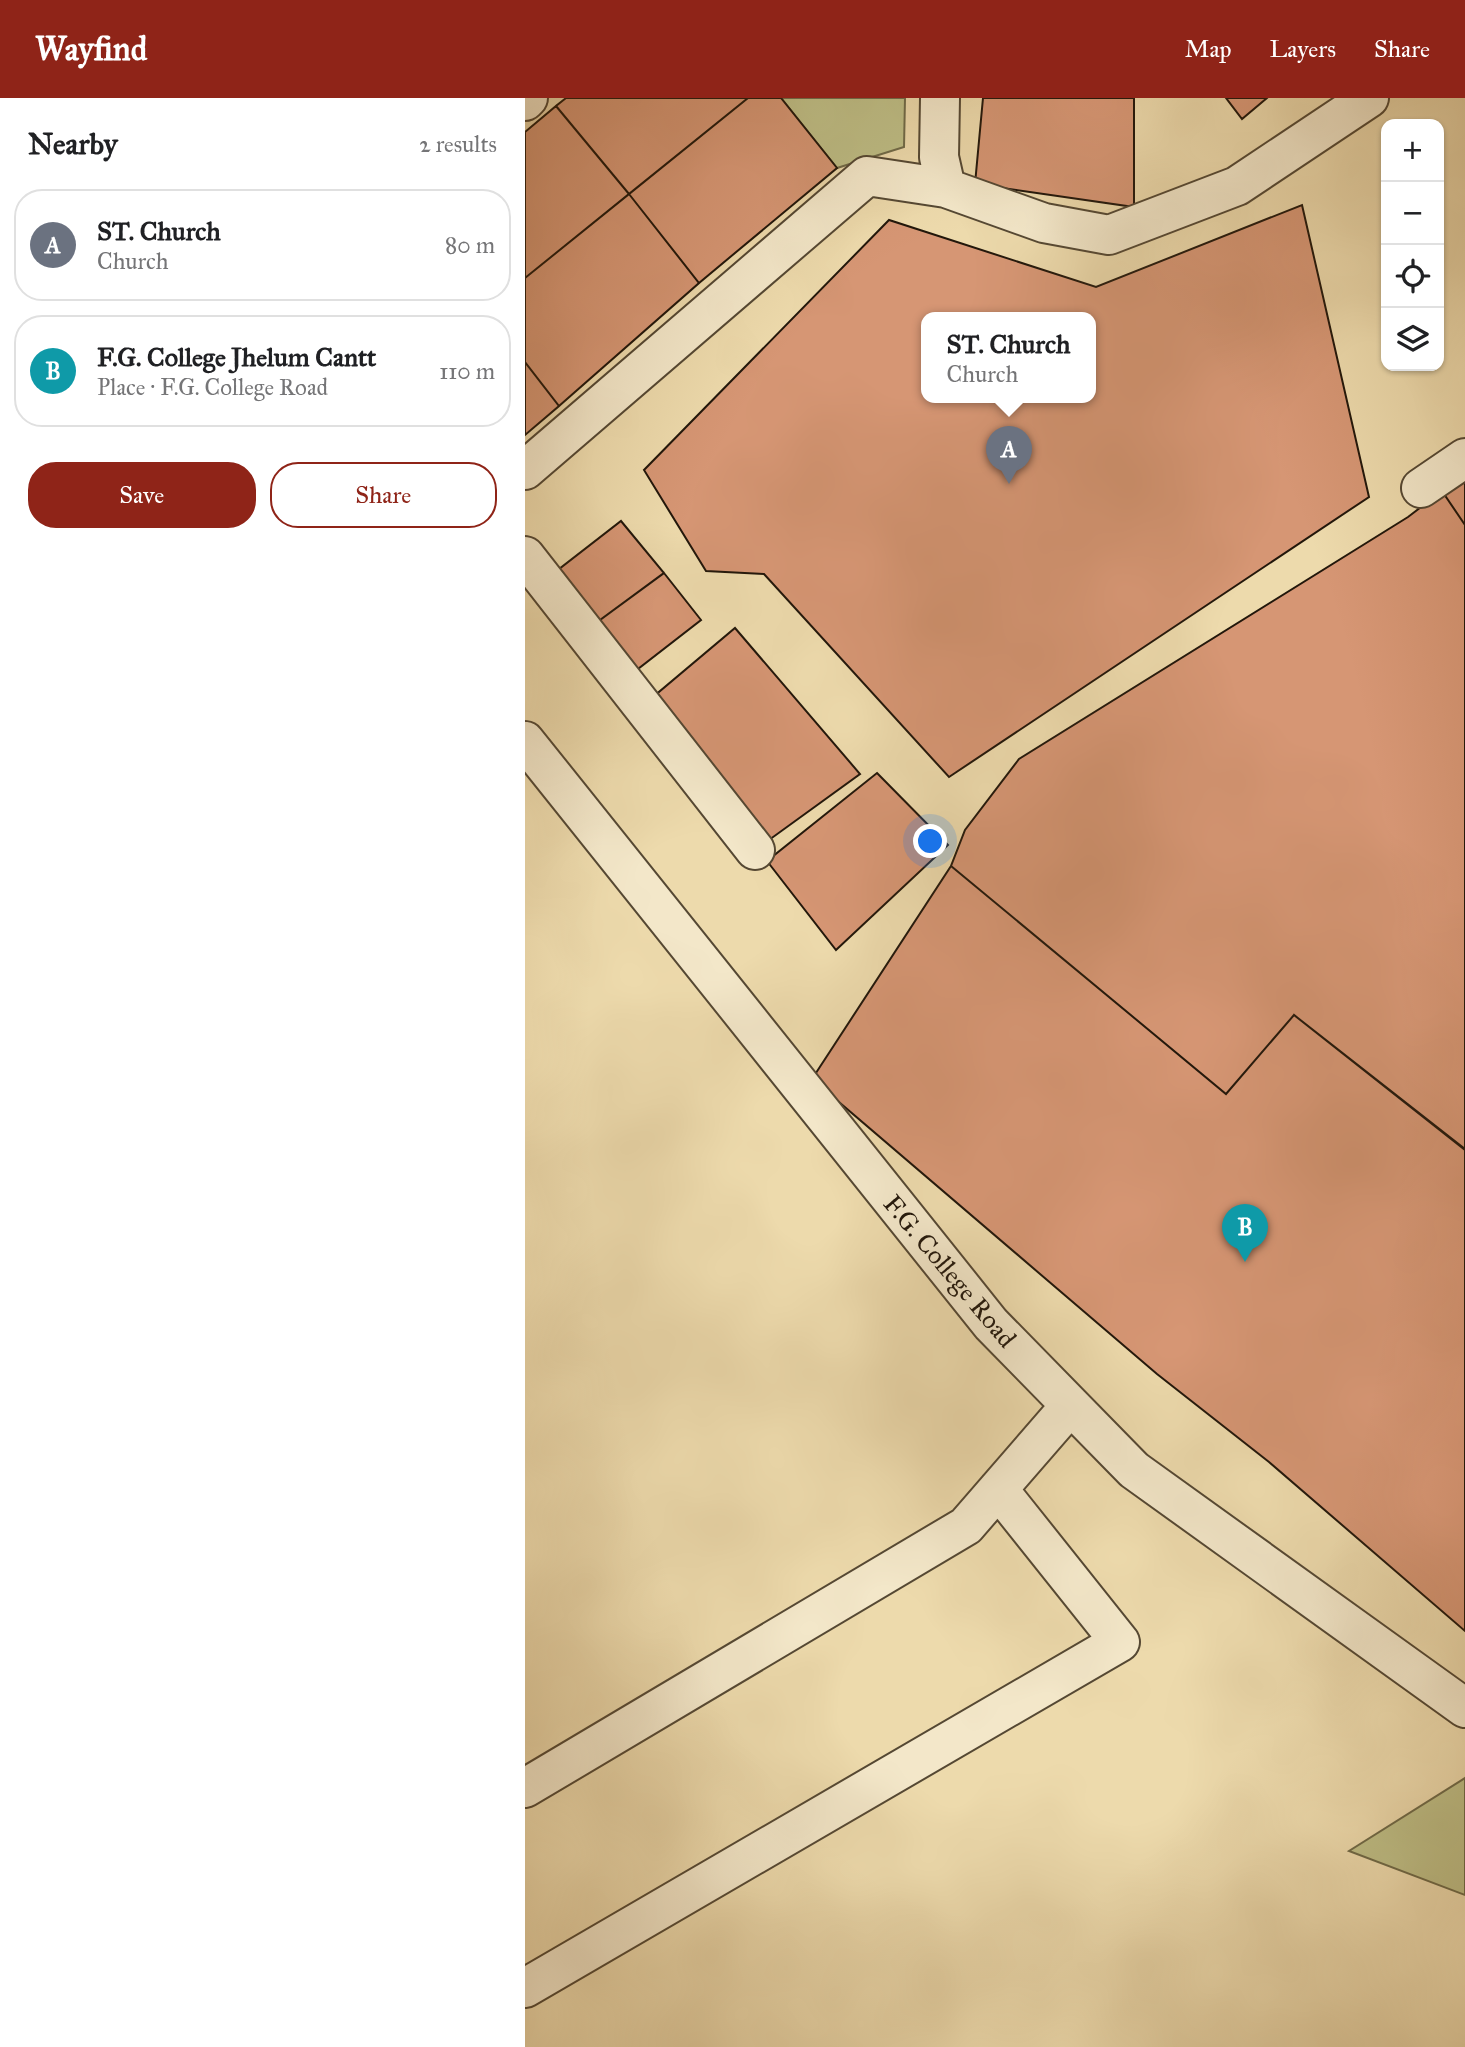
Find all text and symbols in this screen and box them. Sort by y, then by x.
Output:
text: Wayfind [35,29,147,69]
text: Map [1185,34,1232,64]
text: Layers [1270,34,1336,64]
text: Share [1374,34,1430,64]
map controls [1381,119,1444,371]
button: + [1381,119,1444,182]
text: Nearby [28,126,118,162]
text: 2 results [419,130,497,158]
button: − [1381,182,1444,245]
text: ST. Church [97,215,221,247]
text: A [45,231,61,259]
text: 80 m [445,231,495,259]
button: locate [1381,245,1444,308]
text: Church [97,247,169,275]
button: layers [1381,308,1444,371]
popup [921,312,1096,403]
text: ST. Church [947,328,1070,360]
text: F.G. College Jhelum Cantt [97,341,376,373]
text: B [45,357,61,385]
text: 110 m [439,357,495,385]
text: Church [947,360,1018,388]
text: Place · F.G. College Road [97,373,328,401]
pin: A [986,426,1032,484]
button: Save [28,462,256,528]
button: Share [270,462,497,528]
your location [913,824,947,858]
street label: F.G. College Road [877,1188,1023,1354]
pin: B [1222,1204,1268,1262]

